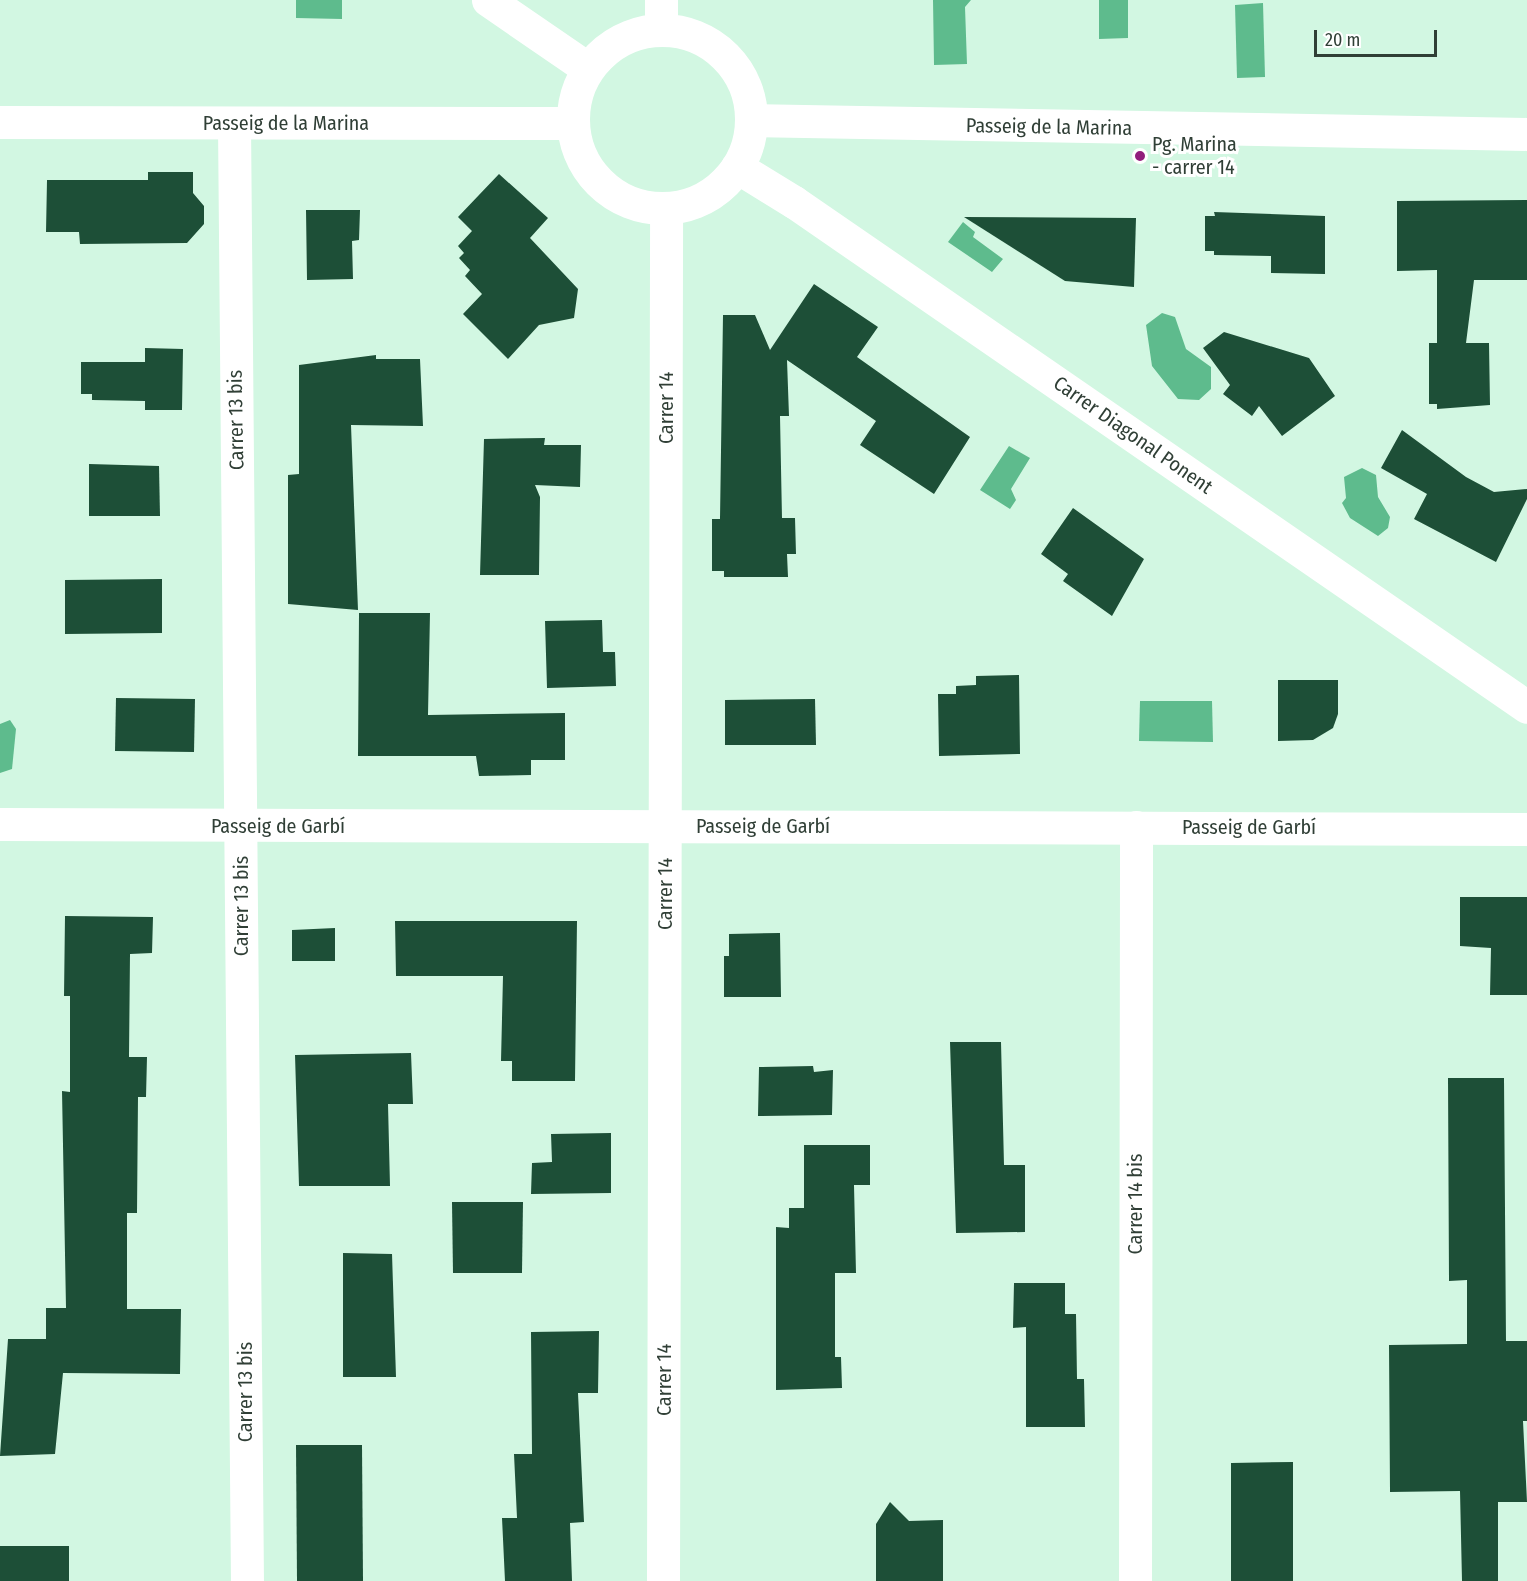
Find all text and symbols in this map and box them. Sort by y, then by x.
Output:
scale bar [1317,18,1440,56]
text: 20 m [1325,29,1360,51]
street label: Passeig de la Marina [203,111,369,135]
street label: Passeig de la Marina [966,114,1132,140]
place label: Pg. Marina - carrer 14 [1152,132,1237,179]
marker: Pg. Marina - carrer 14 [1133,149,1147,163]
street label: Carrer 13 bis [223,370,249,470]
street label: Carrer Diagonal Ponent [1049,371,1217,499]
street label: Carrer 14 [654,372,678,444]
street label: Passeig de Garbí [211,814,345,838]
street label: Passeig de Garbí [696,814,830,838]
street label: Passeig de Garbí [1182,815,1316,839]
street label: Carrer 13 bis [229,856,253,956]
street label: Carrer 14 [653,858,677,930]
street label: Carrer 14 bis [1123,1153,1147,1255]
street label: Carrer 13 bis [233,1342,257,1442]
street label: Carrer 14 [652,1344,676,1416]

